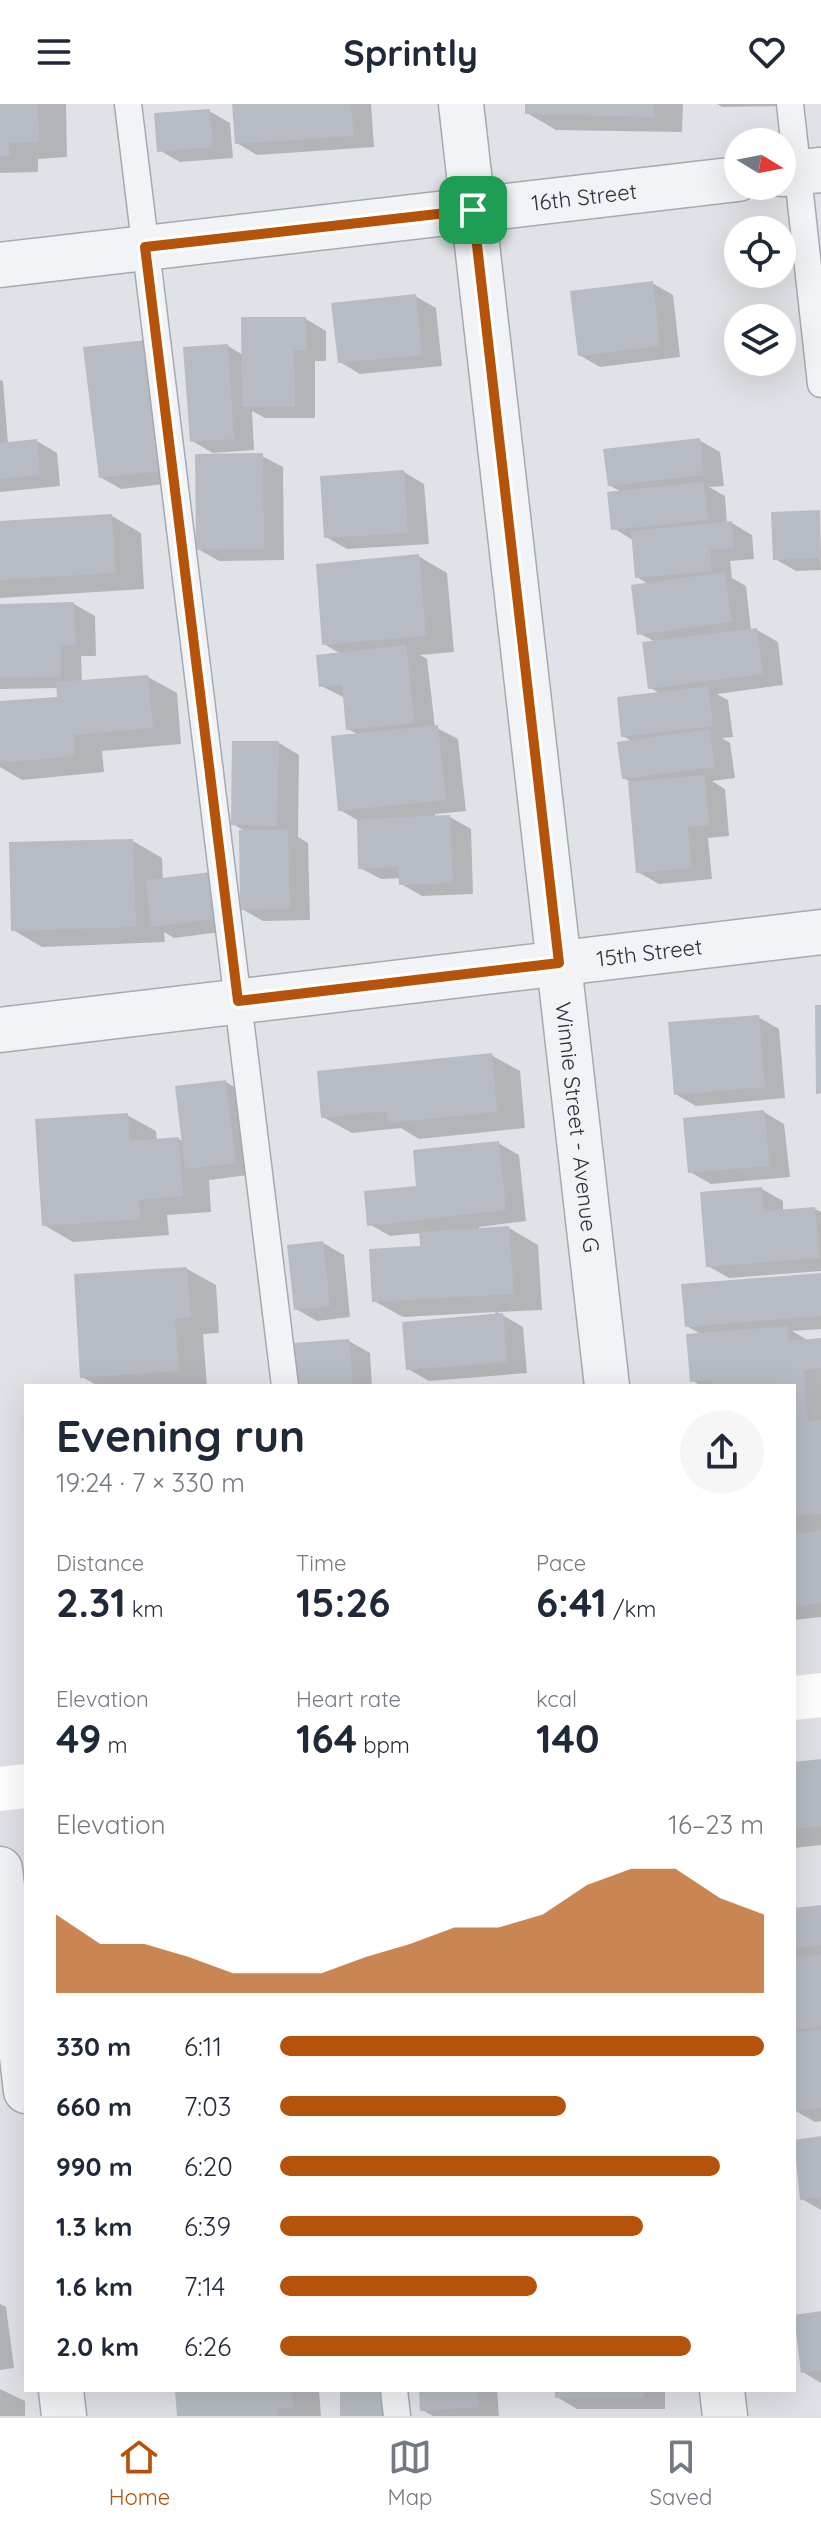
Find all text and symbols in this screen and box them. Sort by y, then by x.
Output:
icon: menu [32,30,76,74]
text: Sprintly [343,30,478,75]
icon: heart [745,30,789,74]
north arrow [724,128,796,200]
map controls [724,128,796,376]
pin [439,176,507,244]
street label: 16th Street [530,177,638,217]
icon: arrive [451,188,495,232]
button: locate [724,216,796,288]
button: layers [724,304,796,376]
street label: 15th Street [595,932,704,973]
street label: Winnie Street - Avenue G [549,1001,606,1254]
text: Evening run [56,1408,305,1463]
button: share [680,1410,764,1494]
text: 19:24 · 7 × 330 m [56,1466,245,1499]
text: Distance [56,1549,144,1577]
text: Time [296,1549,347,1577]
text: Pace [536,1549,586,1577]
text: 2.31 [56,1577,126,1627]
text: 15:26 [296,1577,390,1627]
text: 6:41 [536,1577,607,1627]
text: km [126,1595,164,1623]
text: /km [607,1595,656,1623]
text: Elevation [56,1685,149,1713]
text: Heart rate [296,1685,401,1713]
text: kcal [536,1685,577,1713]
text: 49 [56,1713,101,1763]
text: 164 [296,1713,357,1763]
text: 140 [536,1713,600,1763]
text: m [101,1731,128,1759]
text: bpm [357,1731,410,1759]
text: Elevation [56,1808,166,1841]
text: 16–23 m [668,1808,764,1841]
text: 330 m [56,2030,131,2063]
text: 6:11 [184,2030,222,2063]
text: 660 m [56,2090,132,2123]
text: 7:03 [184,2090,231,2123]
text: 990 m [56,2150,133,2183]
text: 6:20 [184,2150,233,2183]
text: 1.3 km [56,2210,133,2243]
text: 6:39 [184,2210,231,2243]
text: 1.6 km [56,2270,133,2303]
text: 7:14 [184,2270,225,2303]
text: 2.0 km [56,2330,139,2363]
text: 6:26 [184,2330,231,2363]
tab: Home [109,2435,170,2511]
tab: Map [388,2435,432,2511]
tab: Saved [650,2435,712,2511]

